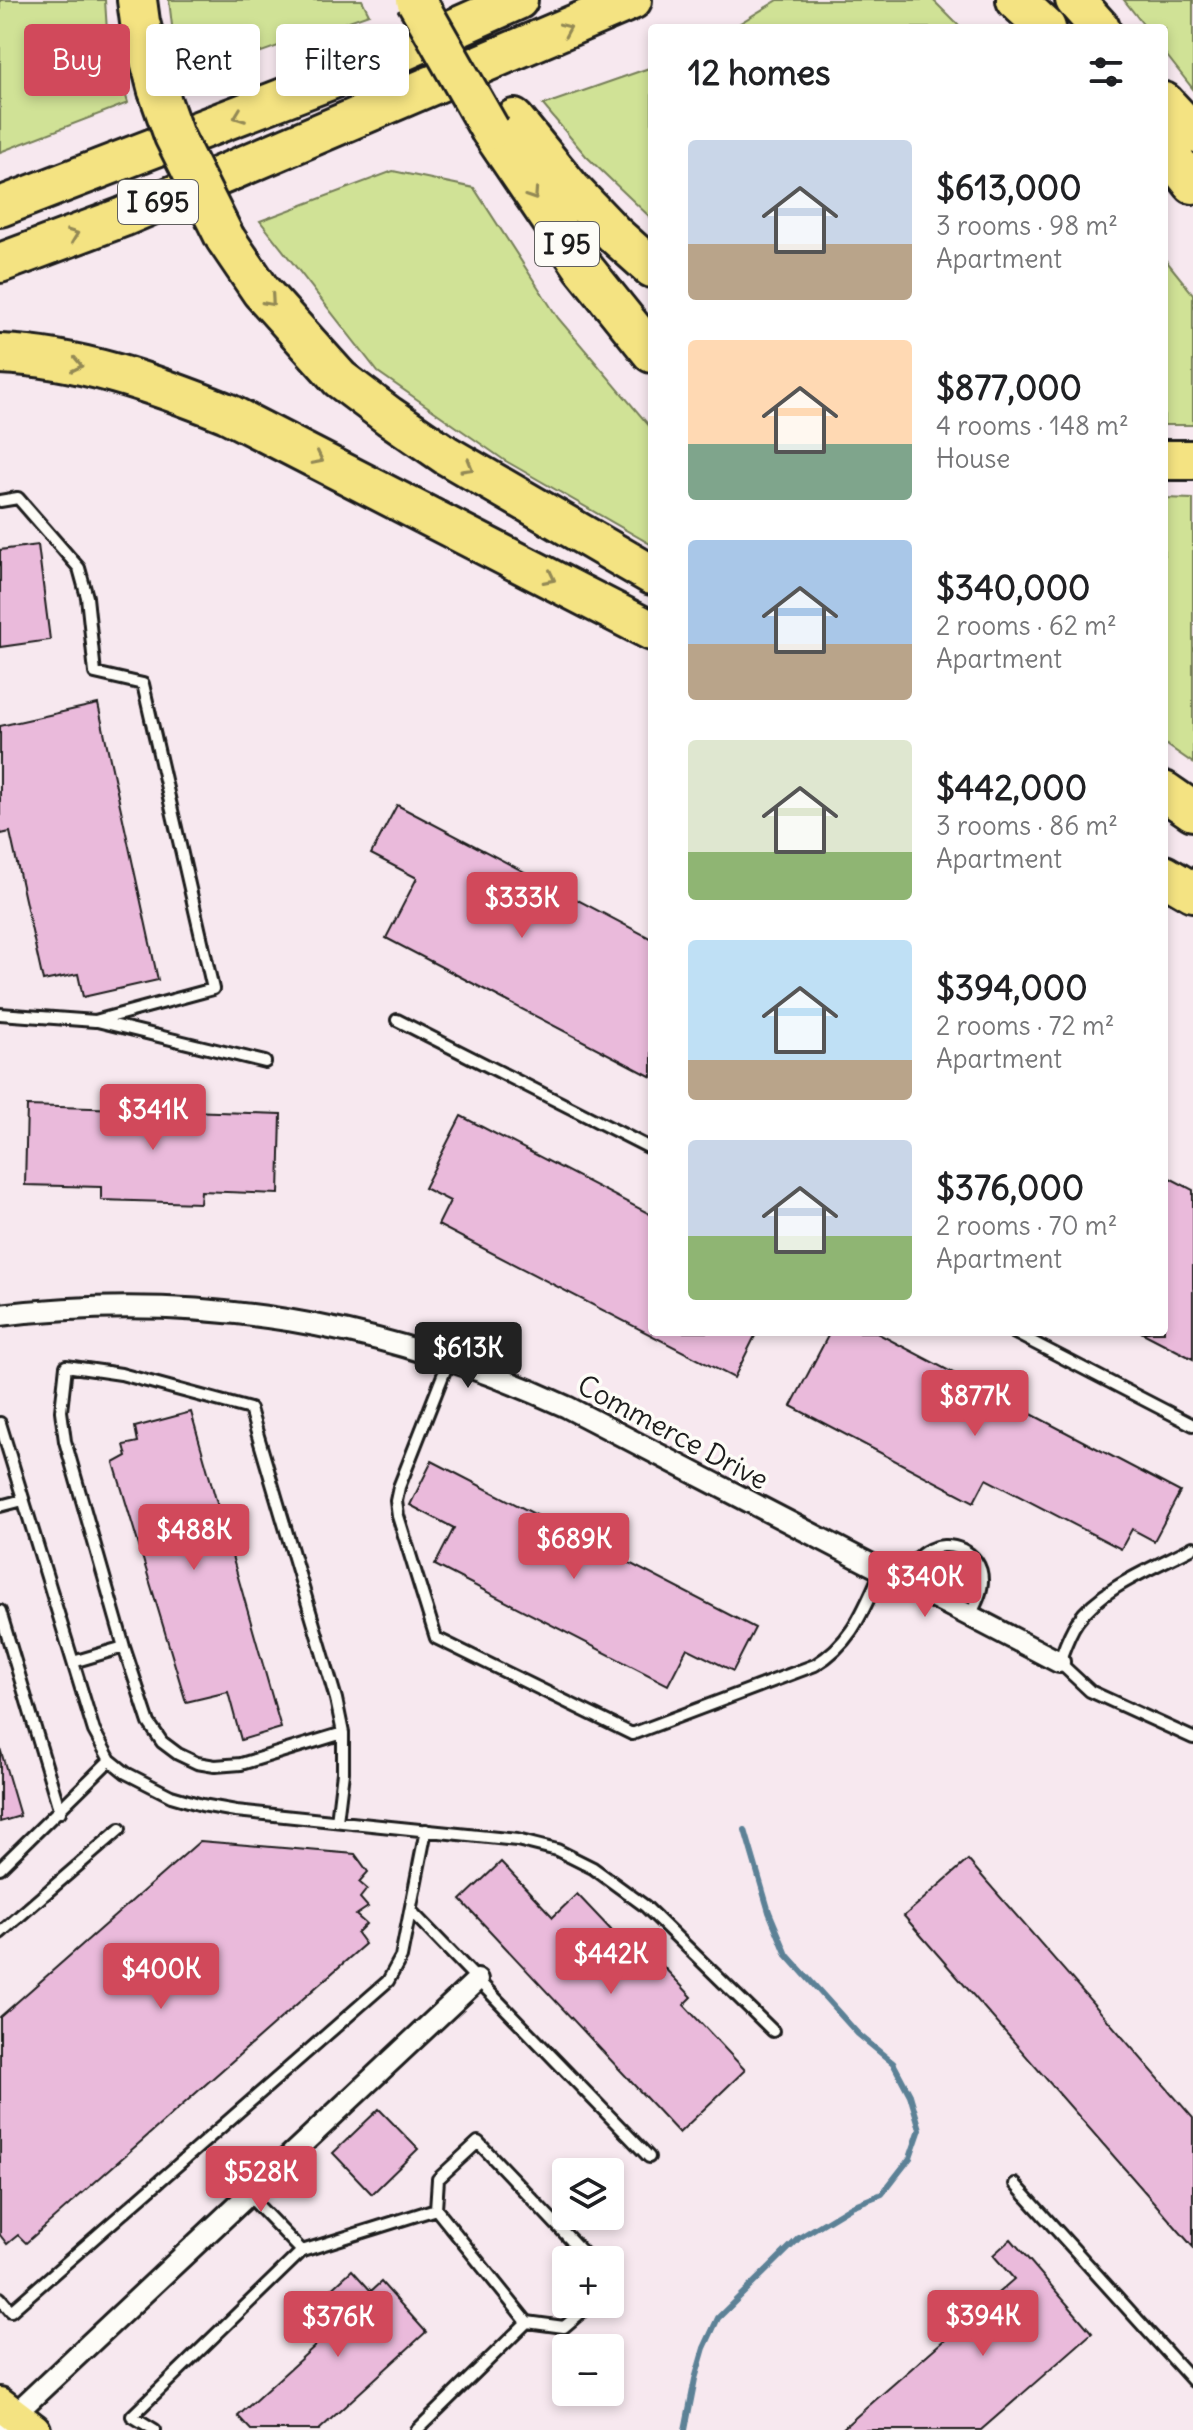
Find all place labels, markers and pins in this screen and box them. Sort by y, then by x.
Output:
pin: $333K [466,872,578,940]
pin: $341K [97,1084,209,1152]
pin: $613K [412,1322,524,1390]
pin: $877K [919,1370,1031,1438]
pin: $488K [138,1504,250,1572]
pin: $689K [518,1513,630,1581]
pin: $340K [869,1551,981,1619]
pin: $442K [555,1928,667,1996]
pin: $400K [105,1943,217,2011]
pin: $528K [205,2146,317,2214]
pin: $394K [927,2290,1039,2358]
pin: $376K [282,2291,394,2359]

